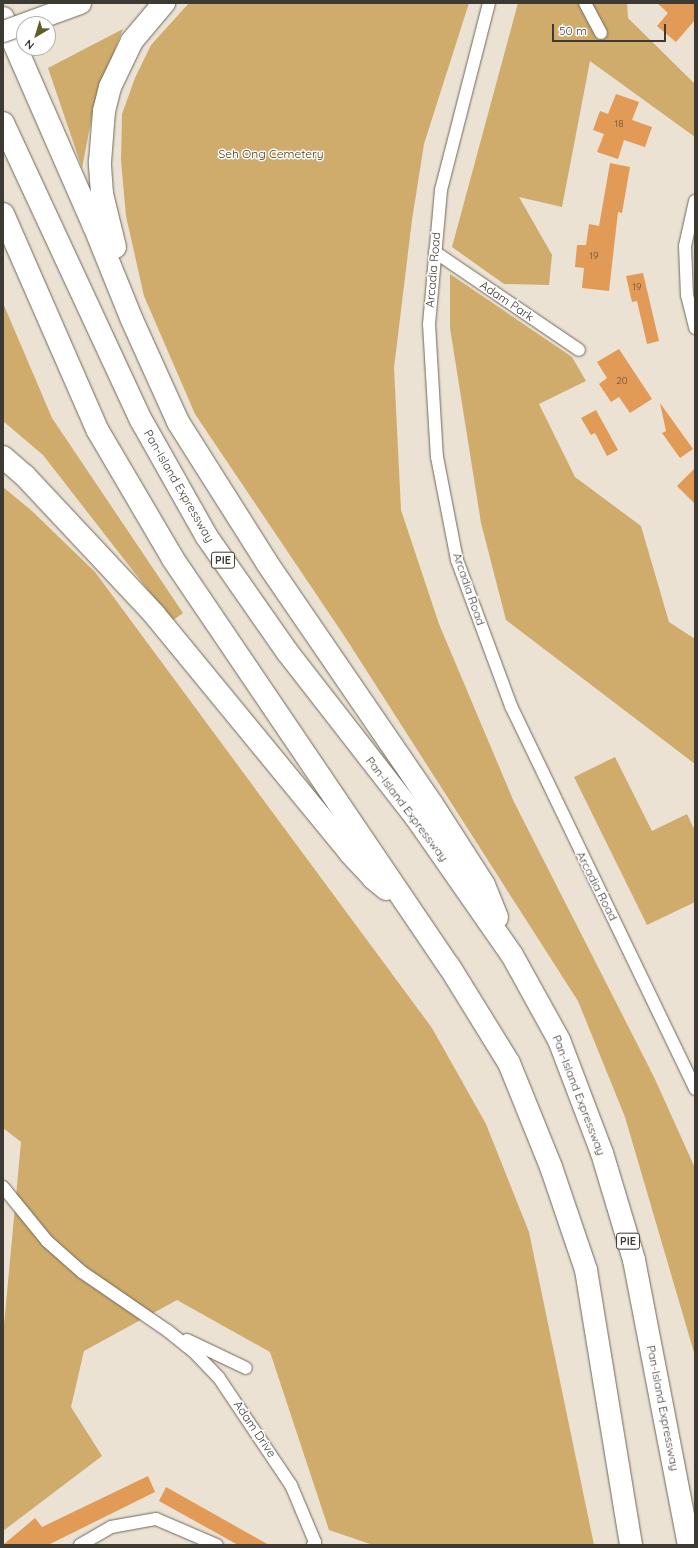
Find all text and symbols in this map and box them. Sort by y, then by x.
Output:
north arrow [16,16,56,56]
scale bar [554,16,668,42]
text: 50 m [559,23,587,38]
text: N [22,37,37,53]
house number: 18 [614,118,624,130]
park label: Seh Ong Cemetery [218,147,324,161]
street label: Arcadia Road [423,232,443,308]
house number: 19 [589,250,599,262]
street label: Adam Park [477,278,537,324]
house number: 19 [632,281,642,293]
house number: 20 [616,375,628,387]
street label: Pan-Island Expressway [141,427,217,545]
road number: PIE [211,551,235,569]
street label: Arcadia Road [450,551,488,627]
street label: Pan-Island Expressway [363,754,451,864]
street label: Arcadia Road [573,849,621,923]
street label: Pan-Island Expressway [549,1033,609,1157]
road number: PIE [616,1232,640,1250]
street label: Pan-Island Expressway [644,1344,682,1472]
street label: Adam Drive [231,1398,279,1460]

